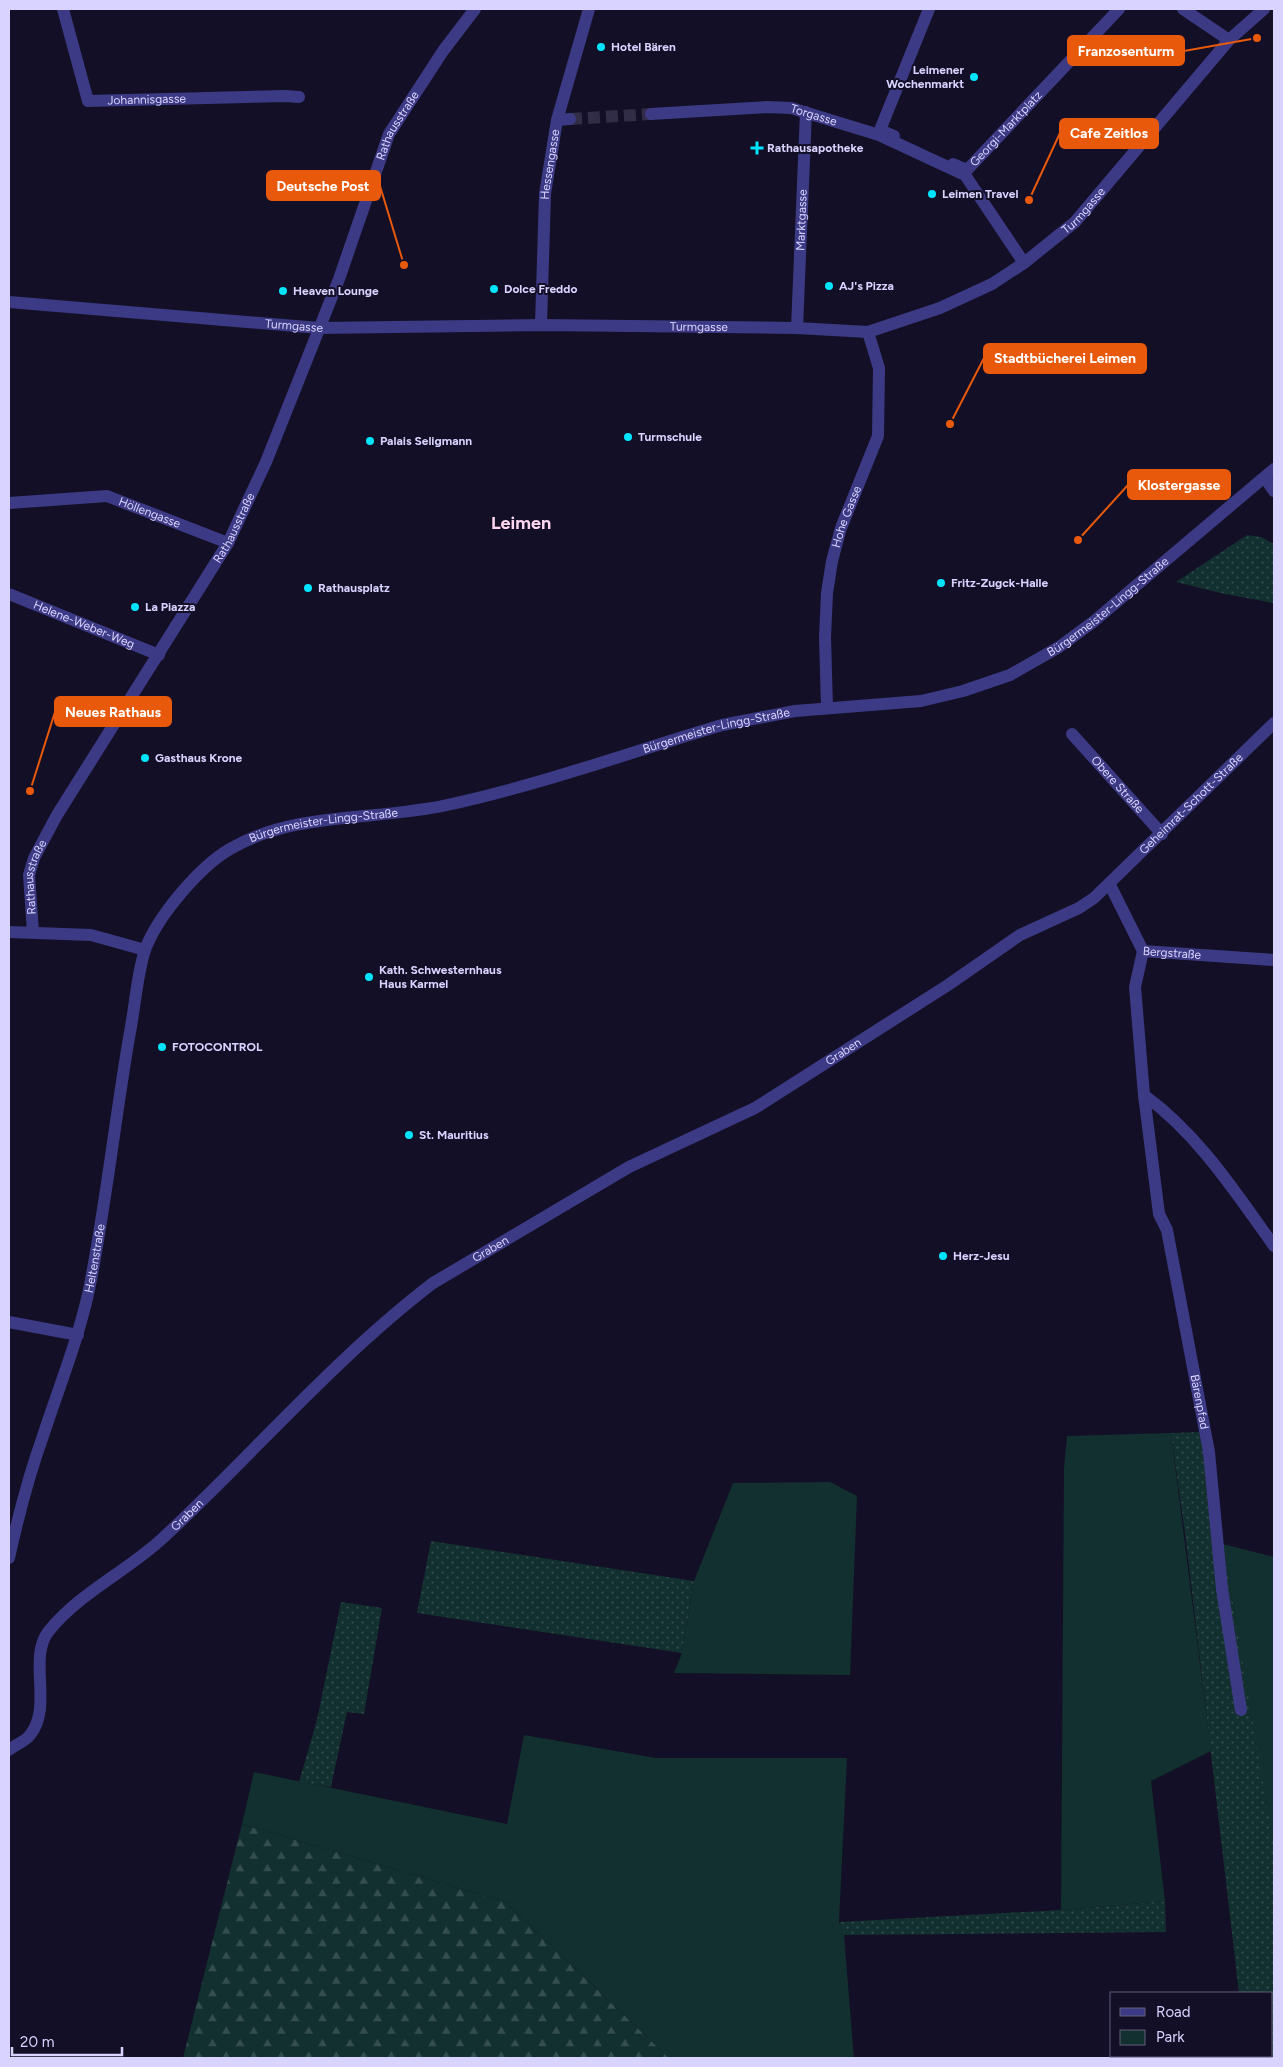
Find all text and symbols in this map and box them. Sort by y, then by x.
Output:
callout: Franzosenturm [1068,36,1184,65]
place label: Hotel Bären [611,40,676,54]
marker: Hotel Bären [595,41,607,53]
text: Franzosenturm [1078,43,1174,60]
place label: Leimener Wochenmarkt [886,63,964,91]
marker: Leimener Wochenmarkt [968,71,980,83]
street label: Rathausstraße [373,88,422,162]
street label: Georgi-Marktplatz [967,88,1045,169]
street label: Johannisgasse [107,92,187,108]
street label: Torgasse [789,101,839,129]
callout: Cafe Zeitlos [1060,119,1158,148]
text: Cafe Zeitlos [1070,125,1148,142]
street label: Hessengasse [538,128,562,200]
place label: Rathausapotheke [767,141,864,155]
marker: Rathausapotheke [751,142,763,154]
callout: Deutsche Post [267,171,380,200]
text: Deutsche Post [277,178,370,195]
street label: Turmgasse [1059,184,1108,237]
place label: Leimen Travel [942,187,1018,201]
marker: Leimen Travel [926,188,938,200]
street label: Marktgasse [793,189,810,251]
place label: AJ's Pizza [839,279,894,293]
marker: AJ's Pizza [823,280,835,292]
place label: Dolce Freddo [504,282,577,296]
marker: Dolce Freddo [488,283,500,295]
place label: Heaven Lounge [293,284,379,298]
marker: Heaven Lounge [277,285,289,297]
street label: Turmgasse [265,317,323,335]
street label: Turmgasse [670,320,728,334]
callout: Stadtbücherei Leimen [984,344,1146,373]
text: Stadtbücherei Leimen [994,350,1136,367]
place label: Turmschule [638,430,702,444]
marker: Turmschule [622,431,634,443]
place label: Palais Seligmann [380,434,472,448]
marker: Palais Seligmann [364,435,376,447]
callout: Klostergasse [1128,470,1230,499]
text: Klostergasse [1138,477,1221,494]
street label: Hohe Gasse [829,483,864,549]
street label: Rathausstraße [210,490,258,566]
street label: Höllengasse [117,494,183,531]
district label: Leimen [491,512,551,534]
street label: Bürgermeister-Lingg-Straße [1045,554,1172,659]
place label: Fritz-Zugck-Halle [951,576,1048,590]
marker: Fritz-Zugck-Halle [935,577,947,589]
place label: Rathausplatz [318,581,390,595]
marker: Rathausplatz [302,582,314,594]
street label: Helene-Weber-Weg [31,598,137,651]
place label: La Piazza [145,600,195,614]
marker: La Piazza [129,601,141,613]
callout: Neues Rathaus [55,697,171,726]
text: Neues Rathaus [65,704,162,721]
street label: Bürgermeister-Lingg-Straße [641,705,791,756]
street label: Geheimrat-Schott-Straße [1136,750,1246,857]
place label: Gasthaus Krone [155,751,242,765]
marker: Gasthaus Krone [139,752,151,764]
street label: Obere Straße [1088,753,1147,816]
street label: Bürgermeister-Lingg-Straße [247,806,399,845]
street label: Rathausstraße [22,837,50,915]
street label: Bergstraße [1142,944,1202,962]
place label: Kath. Schwesternhaus Haus Karmel [379,963,502,991]
marker: Kath. Schwesternhaus Haus Karmel [363,971,375,983]
street label: Graben [823,1035,864,1068]
place label: FOTOCONTROL [172,1040,263,1054]
marker: FOTOCONTROL [156,1041,168,1053]
place label: St. Mauritius [419,1128,489,1142]
marker: St. Mauritius [403,1129,415,1141]
street label: Heltenstraße [82,1223,108,1294]
street label: Graben [470,1233,511,1265]
place label: Herz-Jesu [953,1249,1010,1263]
marker: Herz-Jesu [937,1250,949,1262]
street label: Bärenpfad [1187,1373,1212,1430]
street label: Graben [168,1496,206,1534]
legend [1110,1992,1273,2057]
text: Road [1156,2003,1191,2021]
scale bar [12,2024,122,2056]
text: Park [1156,2028,1185,2046]
text: 20 m [20,2033,54,2051]

